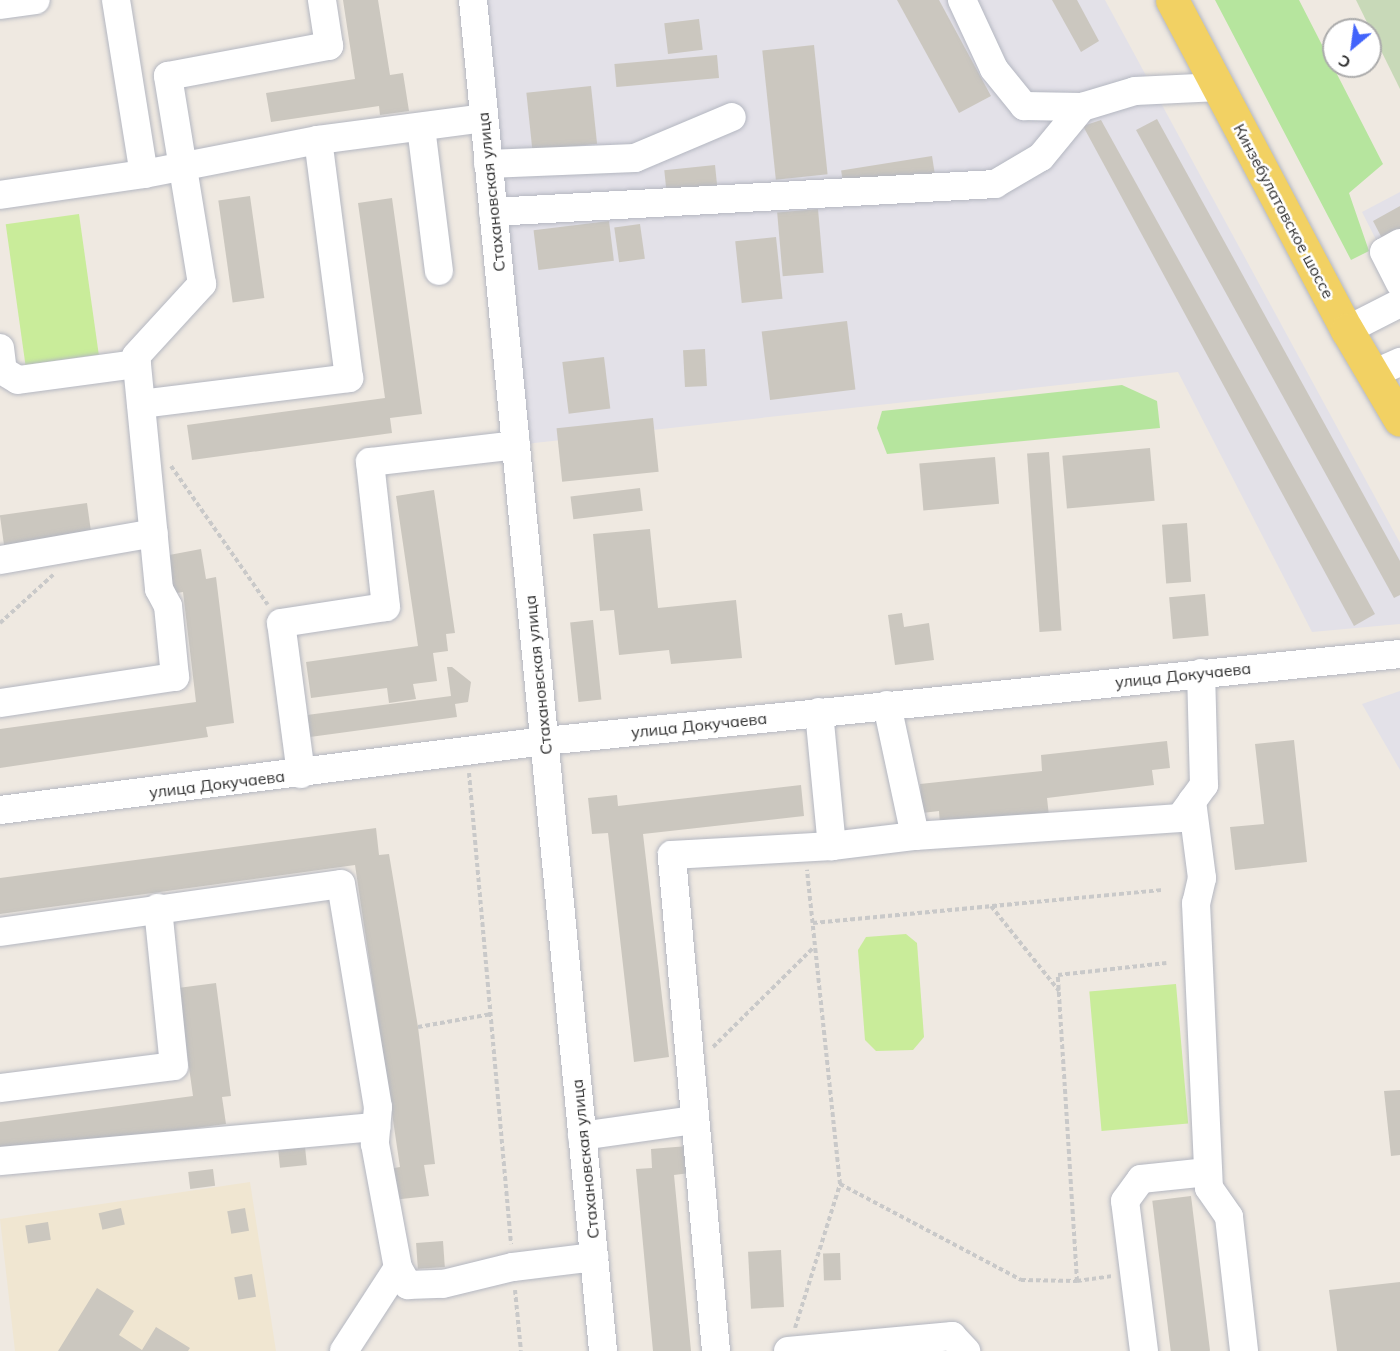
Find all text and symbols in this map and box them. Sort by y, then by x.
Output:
north arrow [1322,18,1382,78]
text: С [1335,51,1354,73]
street label: Стахановская улица [473,111,509,273]
street label: Кинзебулатовское шоссе [1230,120,1338,302]
street label: Стахановская улица [520,594,556,756]
street label: улица Докучаева [1114,658,1252,692]
street label: улица Докучаева [630,708,768,742]
street label: улица Докучаева [148,766,286,802]
street label: Стахановская улица [567,1078,603,1240]

